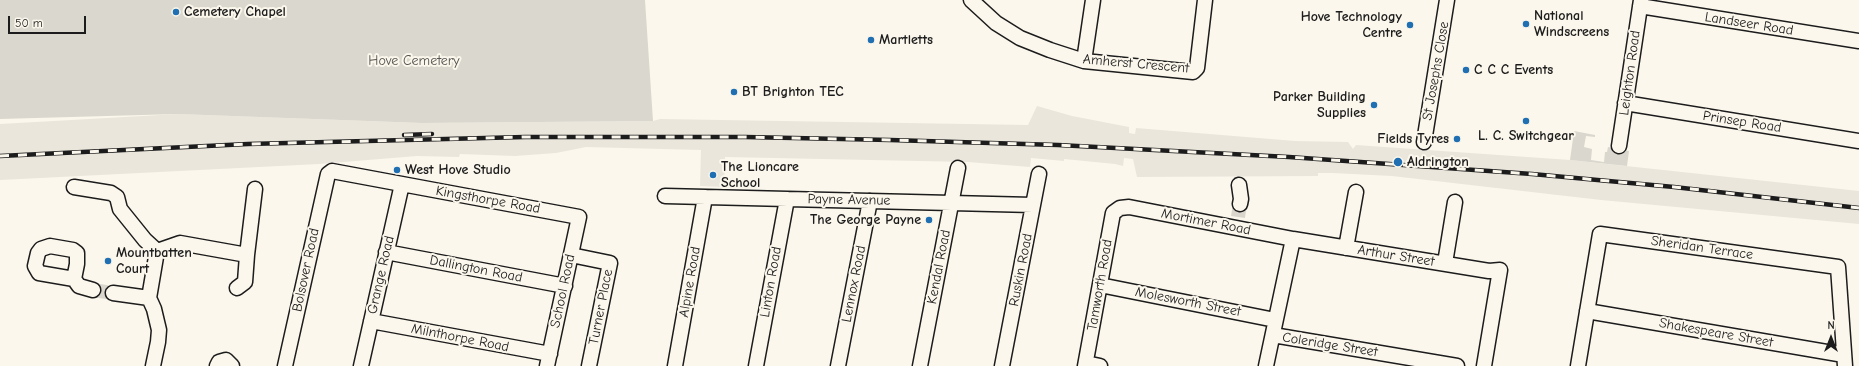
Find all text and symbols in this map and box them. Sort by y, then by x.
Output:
place label: Cemetery Chapel [184,4,286,20]
marker: Cemetery Chapel [171,7,181,17]
scale bar [10,8,88,34]
place label: National Windscreens [1534,8,1609,40]
place label: Hove Technology Centre [1301,9,1402,42]
street label: Landseer Road [1704,9,1794,39]
text: 50 m [15,16,43,30]
marker: National Windscreens [1521,19,1531,29]
marker: Hove Technology Centre [1405,20,1415,30]
street label: St Josephs Close [1419,20,1453,122]
street label: Leighton Road [1616,29,1644,117]
place label: Martletts [879,32,933,48]
marker: Martletts [866,35,876,45]
street label: Amherst Crescent [1082,51,1190,77]
park label: Hove Cemetery [368,53,460,69]
place label: C C C Events [1474,62,1553,78]
marker: C C C Events [1461,65,1471,75]
place label: BT Brighton TEC [742,84,844,100]
marker: BT Brighton TEC [729,87,739,97]
place label: Parker Building Supplies [1273,89,1366,122]
marker: Parker Building Supplies [1369,100,1379,110]
street label: Prinsep Road [1701,107,1783,137]
marker: L. C. Switchgear [1521,116,1531,126]
place label: L. C. Switchgear [1478,128,1574,144]
place label: Fields Tyres [1377,131,1449,147]
marker: Fields Tyres [1452,134,1462,144]
place label: Aldrington [1407,154,1469,170]
marker: Aldrington [1392,156,1404,168]
place label: The Lioncare School [721,159,799,192]
place label: West Hove Studio [405,162,511,178]
marker: West Hove Studio [392,165,402,175]
marker: The Lioncare School [708,170,718,180]
street label: Kingsthorpe Road [434,183,542,217]
street label: Payne Avenue [807,191,891,209]
street label: Mortimer Road [1160,205,1252,239]
place label: The George Payne [810,212,921,228]
marker: The George Payne [924,215,934,225]
street label: Bolsover Road [289,227,323,313]
street label: Kendal Road [924,228,954,306]
street label: Ruskin Road [1006,232,1036,308]
street label: Sheridan Terrace [1650,233,1754,263]
street label: Grange Road [364,234,398,316]
street label: Tamworth Road [1084,238,1116,332]
street label: Arthur Street [1356,242,1436,270]
street label: Lennox Road [838,244,870,324]
place label: Mountbatten Court [116,245,192,278]
street label: Alpine Road [676,245,704,319]
street label: Linton Road [757,245,785,319]
street label: Dallington Road [428,252,524,286]
street label: School Road [547,253,579,329]
marker: Mountbatten Court [103,256,113,266]
street label: Turner Place [585,268,617,346]
street label: Molesworth Street [1134,284,1242,320]
street label: Shakespeare Street [1658,315,1774,351]
north arrow [1811,318,1851,358]
text: N [1827,319,1835,332]
street label: Milnthorpe Road [410,320,510,356]
street label: Coleridge Street [1281,329,1379,361]

